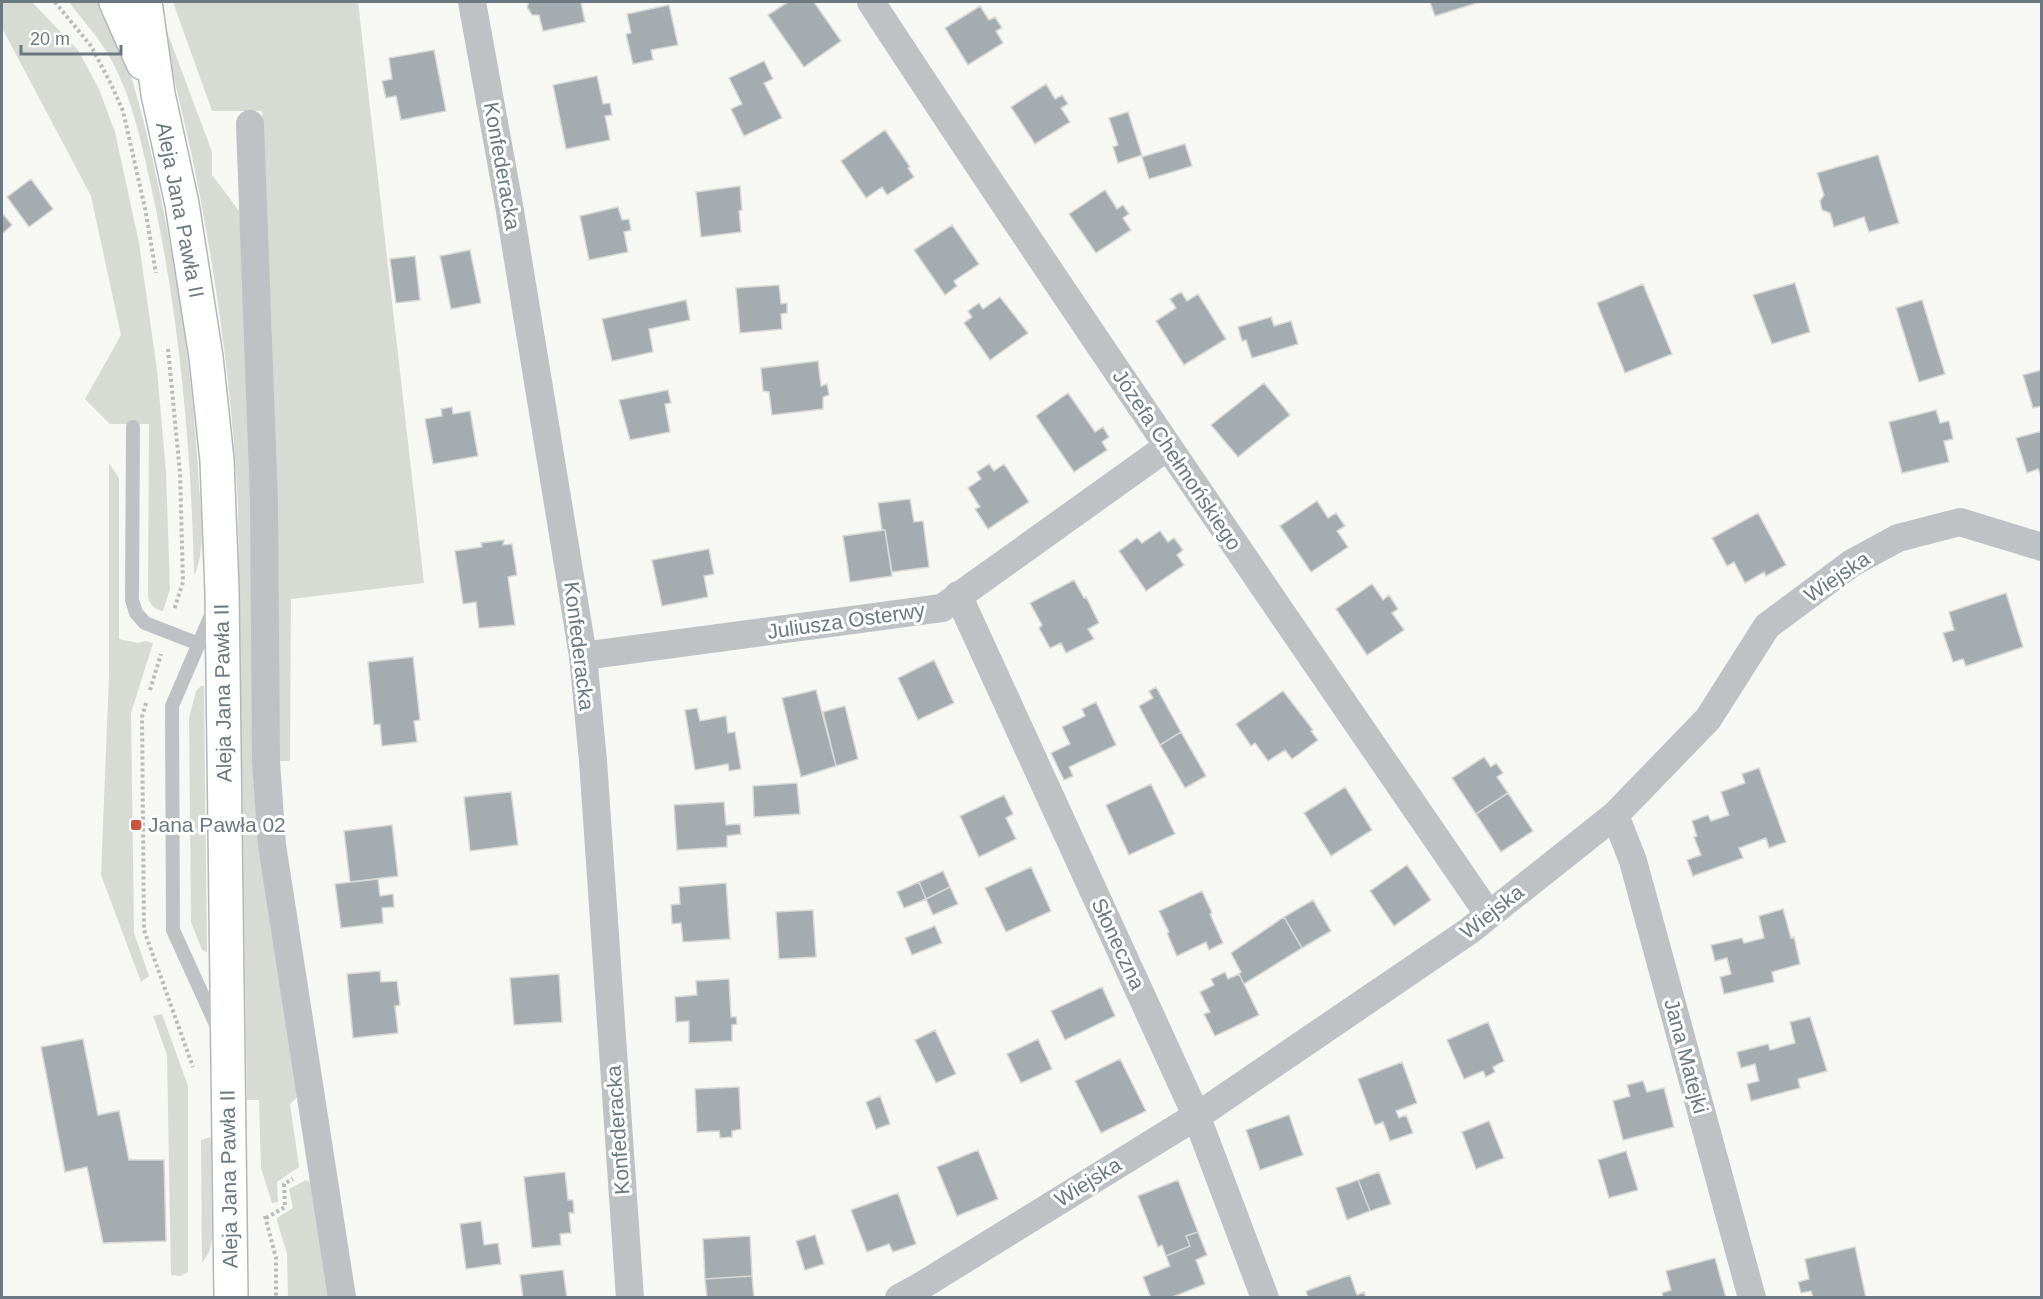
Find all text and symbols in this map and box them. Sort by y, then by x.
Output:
scale bar [21,18,122,56]
text: 20 m [30,29,70,49]
street label: Konfederacka [480,100,525,232]
street label: Aleja Jana Pawła II [152,120,209,300]
street label: Józefa Chełmońskiego [1108,365,1246,554]
street label: Wiejska [1800,546,1874,607]
street label: Konfederacka [560,580,599,712]
street label: Juliusza Osterwy [766,598,927,643]
street label: Aleja Jana Pawła II [209,604,236,783]
place label: Jana Pawła 02 [148,813,286,836]
marker: Jana Pawła 02 [129,818,143,832]
street label: Wiejska [1456,880,1528,943]
street label: Słoneczna [1087,894,1150,993]
street label: Jana Matejki [1660,996,1713,1116]
street label: Konfederacka [601,1064,633,1195]
street label: Aleja Jana Pawła II [215,1090,242,1269]
street label: Wiejska [1050,1152,1125,1211]

